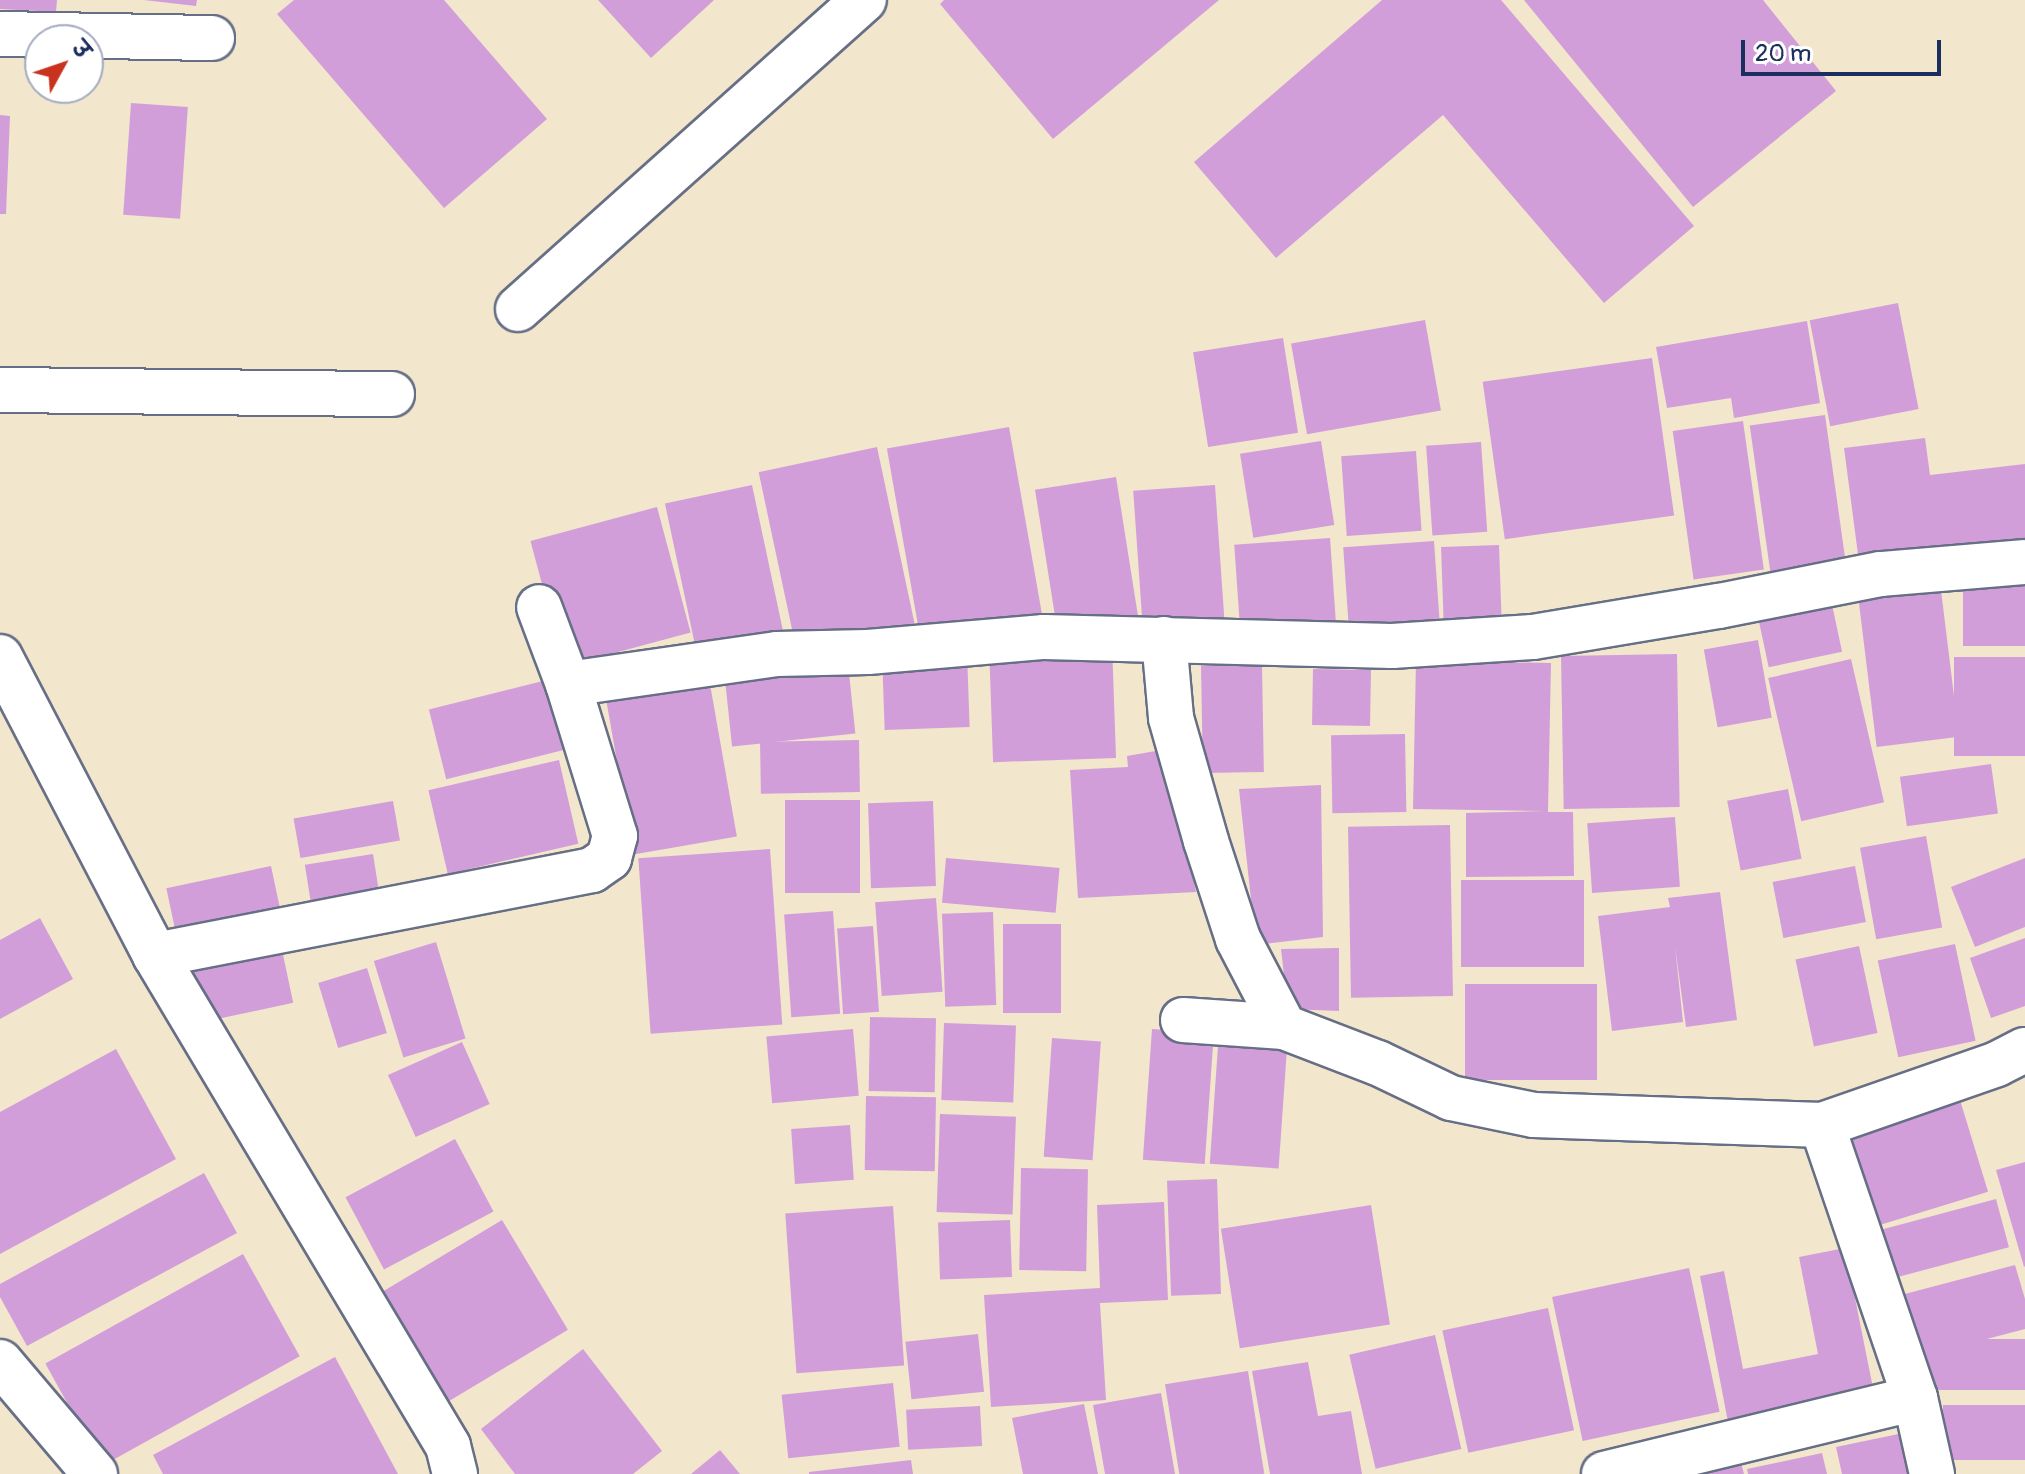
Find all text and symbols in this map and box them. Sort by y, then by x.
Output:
north arrow [24,24,104,104]
scale bar [1745,24,1945,74]
text: उ [65,35,96,64]
text: 20 m [1755,39,1811,68]

